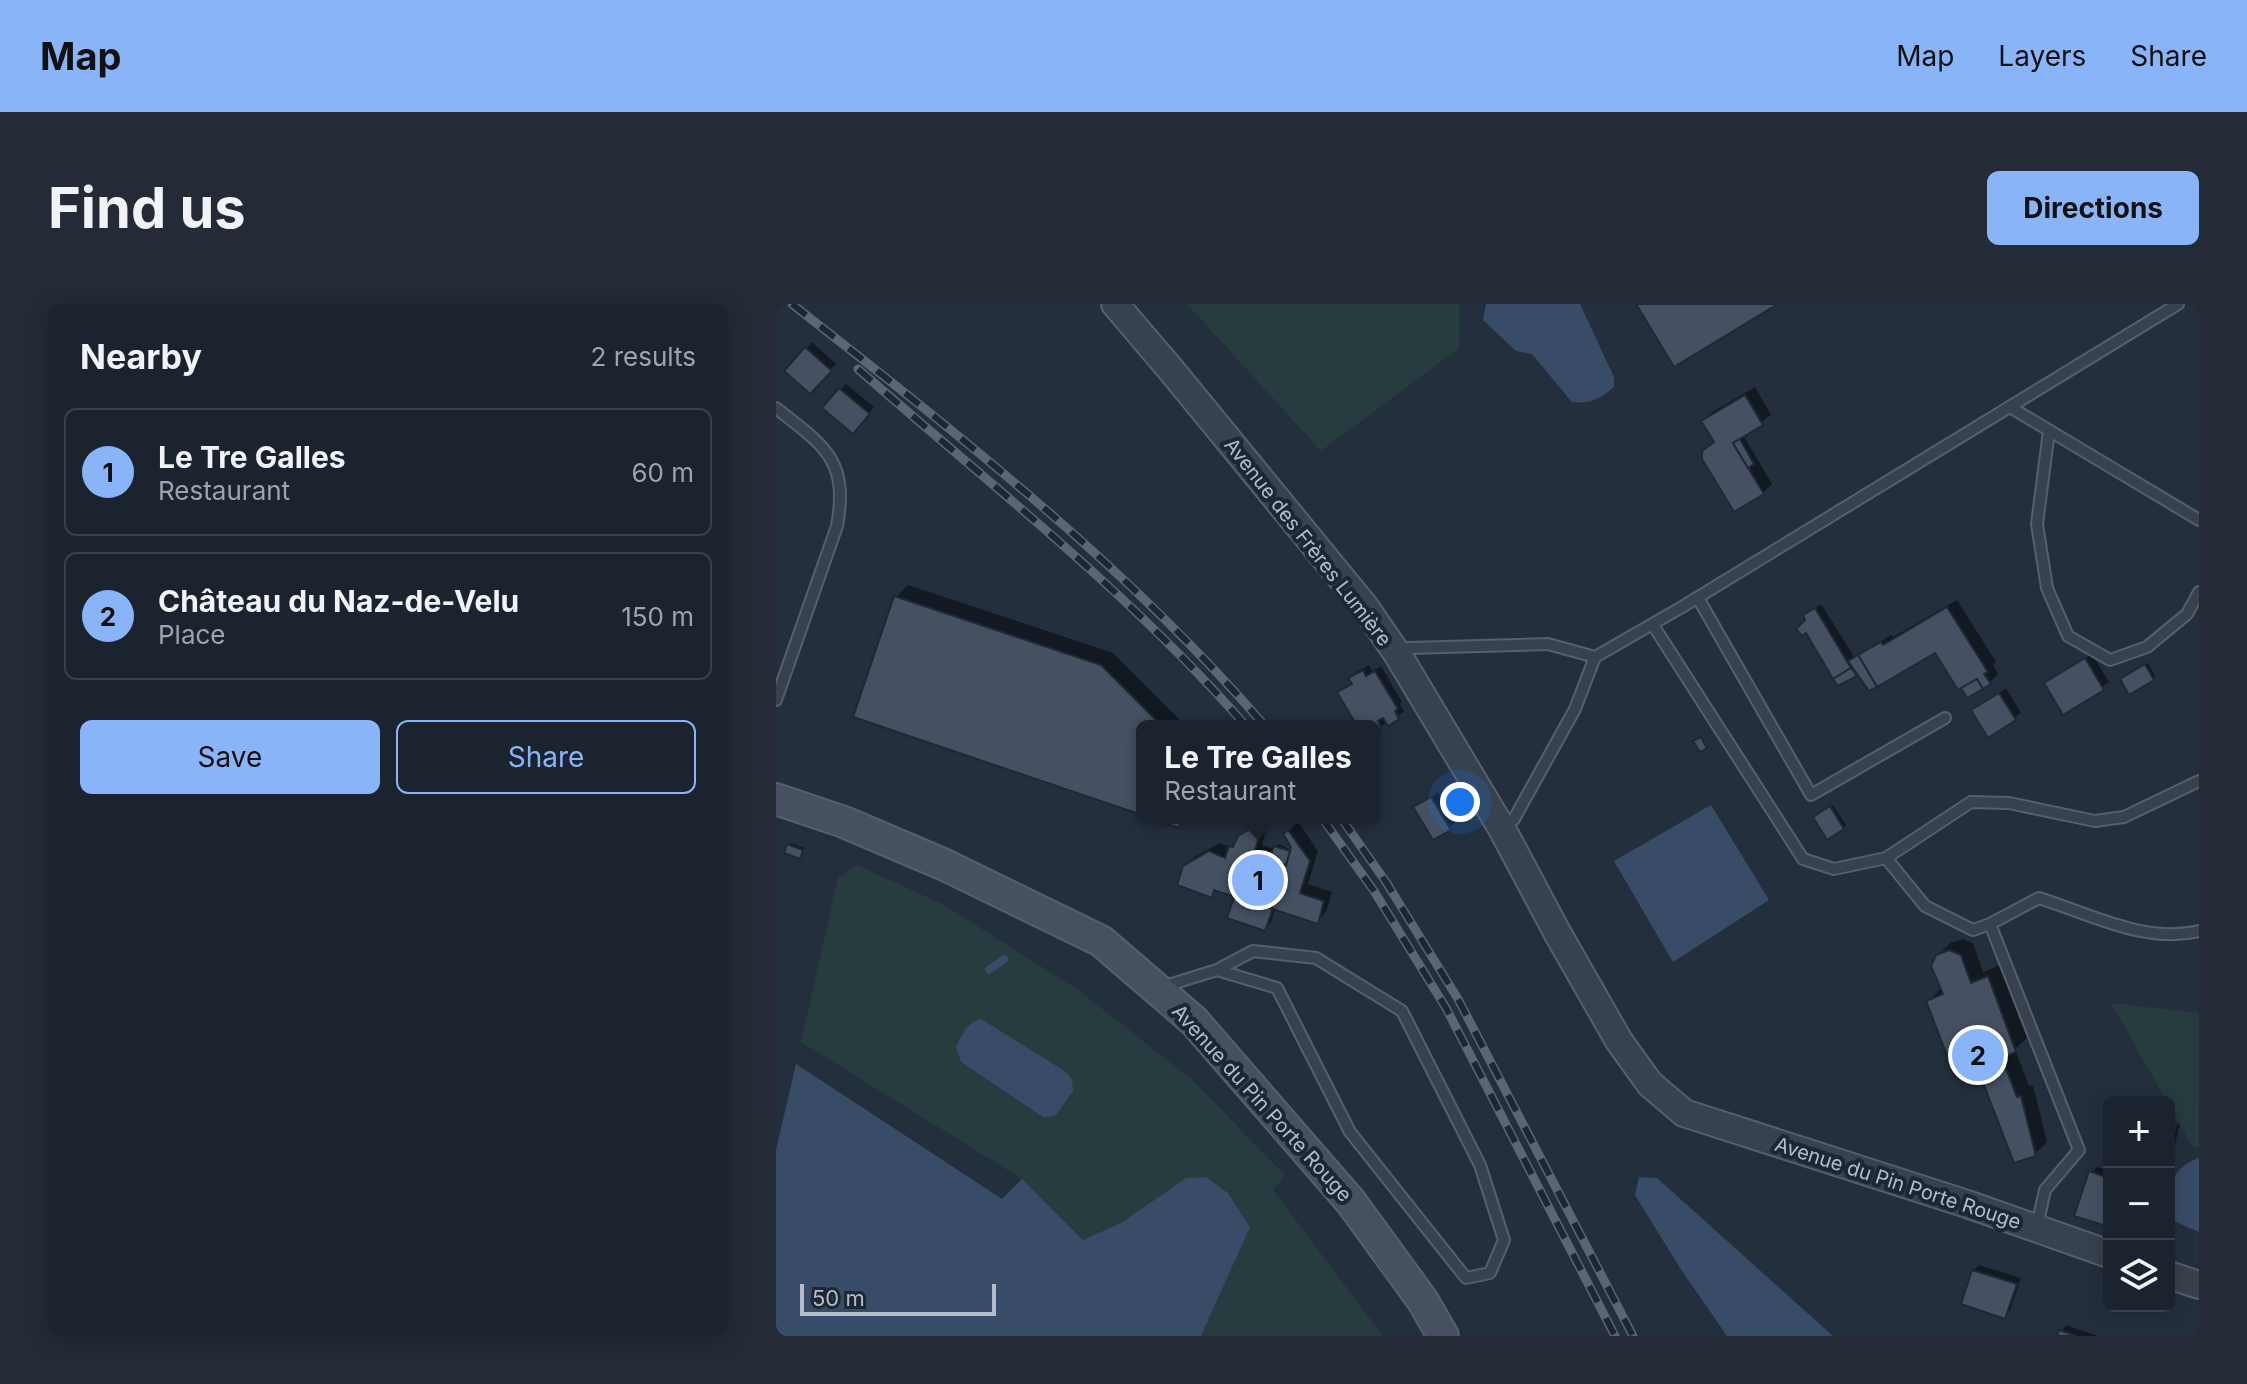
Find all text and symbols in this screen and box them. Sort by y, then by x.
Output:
text: Map [40,33,121,79]
text: Map [1896,39,1954,73]
text: Layers [1998,39,2086,73]
text: Share [2130,39,2207,73]
button: Directions [1987,171,2199,245]
text: Find us [48,174,246,242]
text: Nearby [80,336,202,377]
text: 2 results [591,341,696,372]
street label: Avenue des Frères Lumière [1219,433,1397,651]
text: Le Tre Galles [158,439,346,475]
text: 1 [102,457,114,488]
text: 60 m [631,457,694,488]
text: Restaurant [158,475,290,506]
text: Château du Naz-de-Velu [158,583,519,619]
text: 2 [100,601,116,632]
text: 150 m [621,601,694,632]
text: Place [158,619,226,650]
button: Save [80,720,380,794]
button: Share [396,720,696,794]
popup [1136,720,1380,824]
text: Le Tre Galles [1164,739,1352,775]
text: Restaurant [1164,775,1296,806]
your location [1440,782,1480,822]
pin: 1 [1232,850,1284,910]
street label: Avenue du Pin Porte Rouge [1167,999,1357,1207]
pin: 2 [1952,1025,2004,1085]
map controls [2103,1096,2175,1312]
button: + [2103,1096,2175,1168]
street label: Avenue du Pin Porte Rouge [1772,1132,2024,1234]
button: − [2103,1168,2175,1240]
button: layers [2103,1240,2175,1312]
scale bar [800,1280,996,1316]
text: 50 m [812,1285,865,1311]

